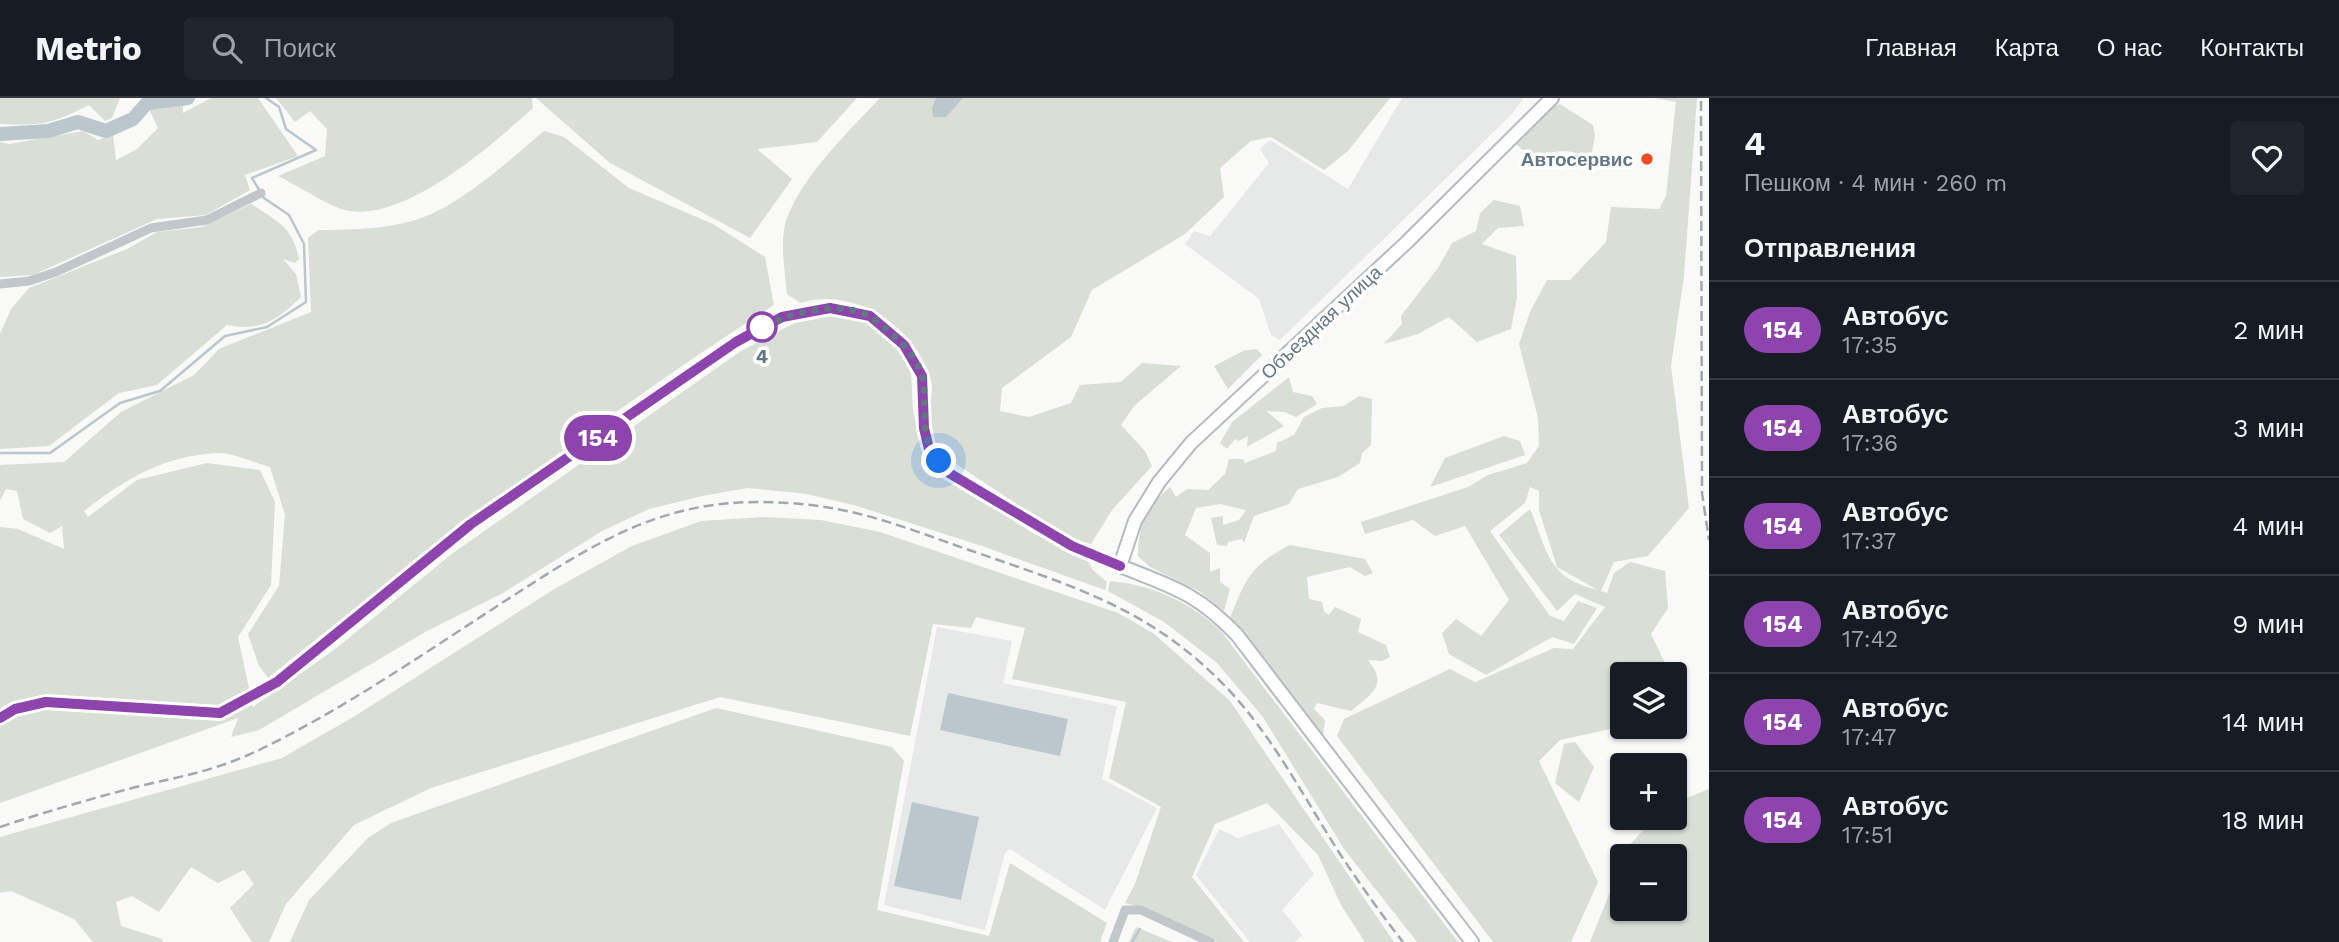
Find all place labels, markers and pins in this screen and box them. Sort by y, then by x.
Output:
place label: Автосервис [1521,148,1633,171]
marker: Автосервис [1639,151,1655,167]
marker: 4 [747,312,777,342]
place label: 4 [756,345,768,368]

